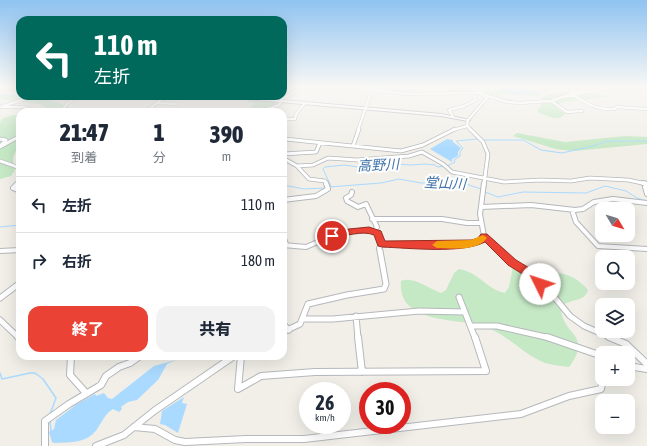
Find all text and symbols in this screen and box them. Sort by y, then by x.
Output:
text: 110 m [94,29,157,61]
icon: left [28,32,80,84]
text: 左折 [94,66,130,87]
text: 21:47 [60,119,109,146]
text: 1 [154,119,165,146]
text: 390 [209,121,243,148]
text: m [222,149,231,164]
text: 到着 [71,150,97,165]
text: 分 [153,150,166,165]
water label: 高野川 [357,156,401,174]
water label: 堂山川 [424,174,468,192]
icon: left [28,194,50,216]
text: 110 m [241,196,275,213]
text: 左折 [62,197,92,214]
north arrow [595,202,635,242]
map controls [595,202,635,434]
pin [315,219,349,253]
icon: arrive [321,225,343,247]
icon: right [28,250,50,272]
button: search [595,250,635,290]
text: 180 m [241,252,275,269]
text: 右折 [62,253,92,270]
position arrow [519,263,561,305]
button: layers [595,298,635,338]
button: 終了 [28,306,148,352]
button: 共有 [156,306,275,352]
button: + [595,346,635,386]
speed limit sign: 30 [359,382,411,434]
text: 26 [316,391,334,414]
button: − [595,394,635,434]
text: km/h [315,412,335,423]

